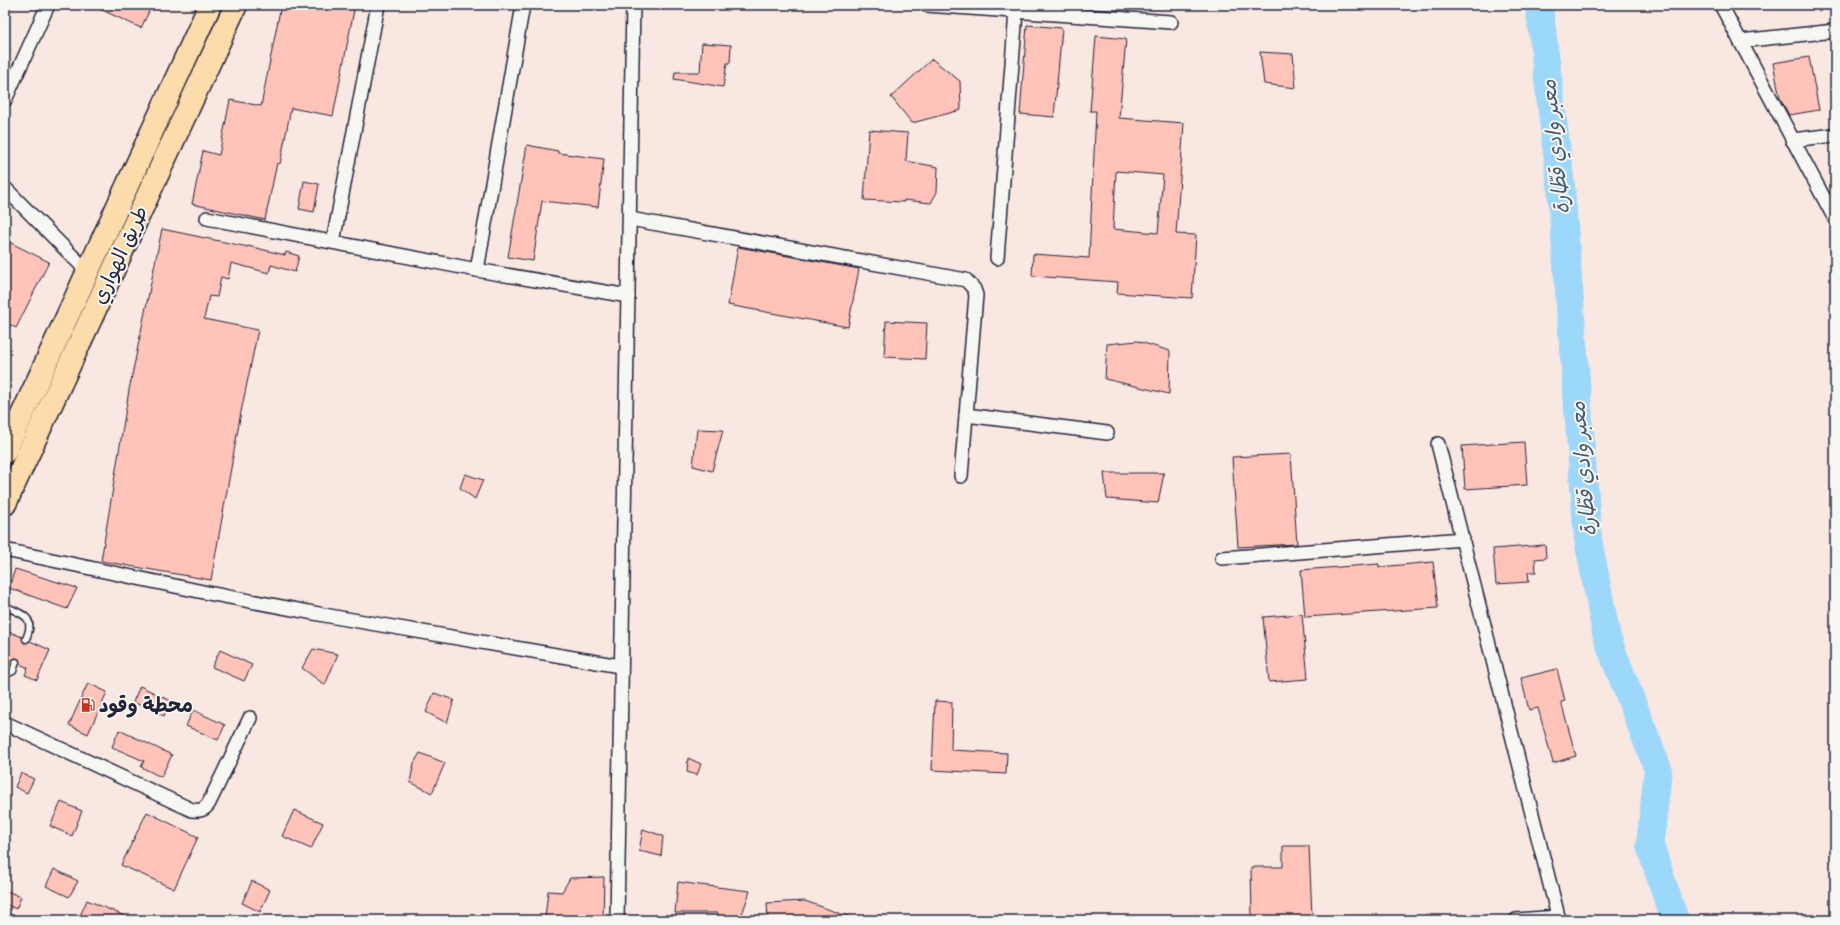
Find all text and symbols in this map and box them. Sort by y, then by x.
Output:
water label: معبر وادي قطّارة [1535,77,1577,216]
street label: طريق الهواري [86,202,155,309]
water label: معبر وادي قطّارة [1564,400,1604,537]
place label: محطة وقود [99,693,193,718]
fuel station icon: محطة وقود [80,697,96,713]

